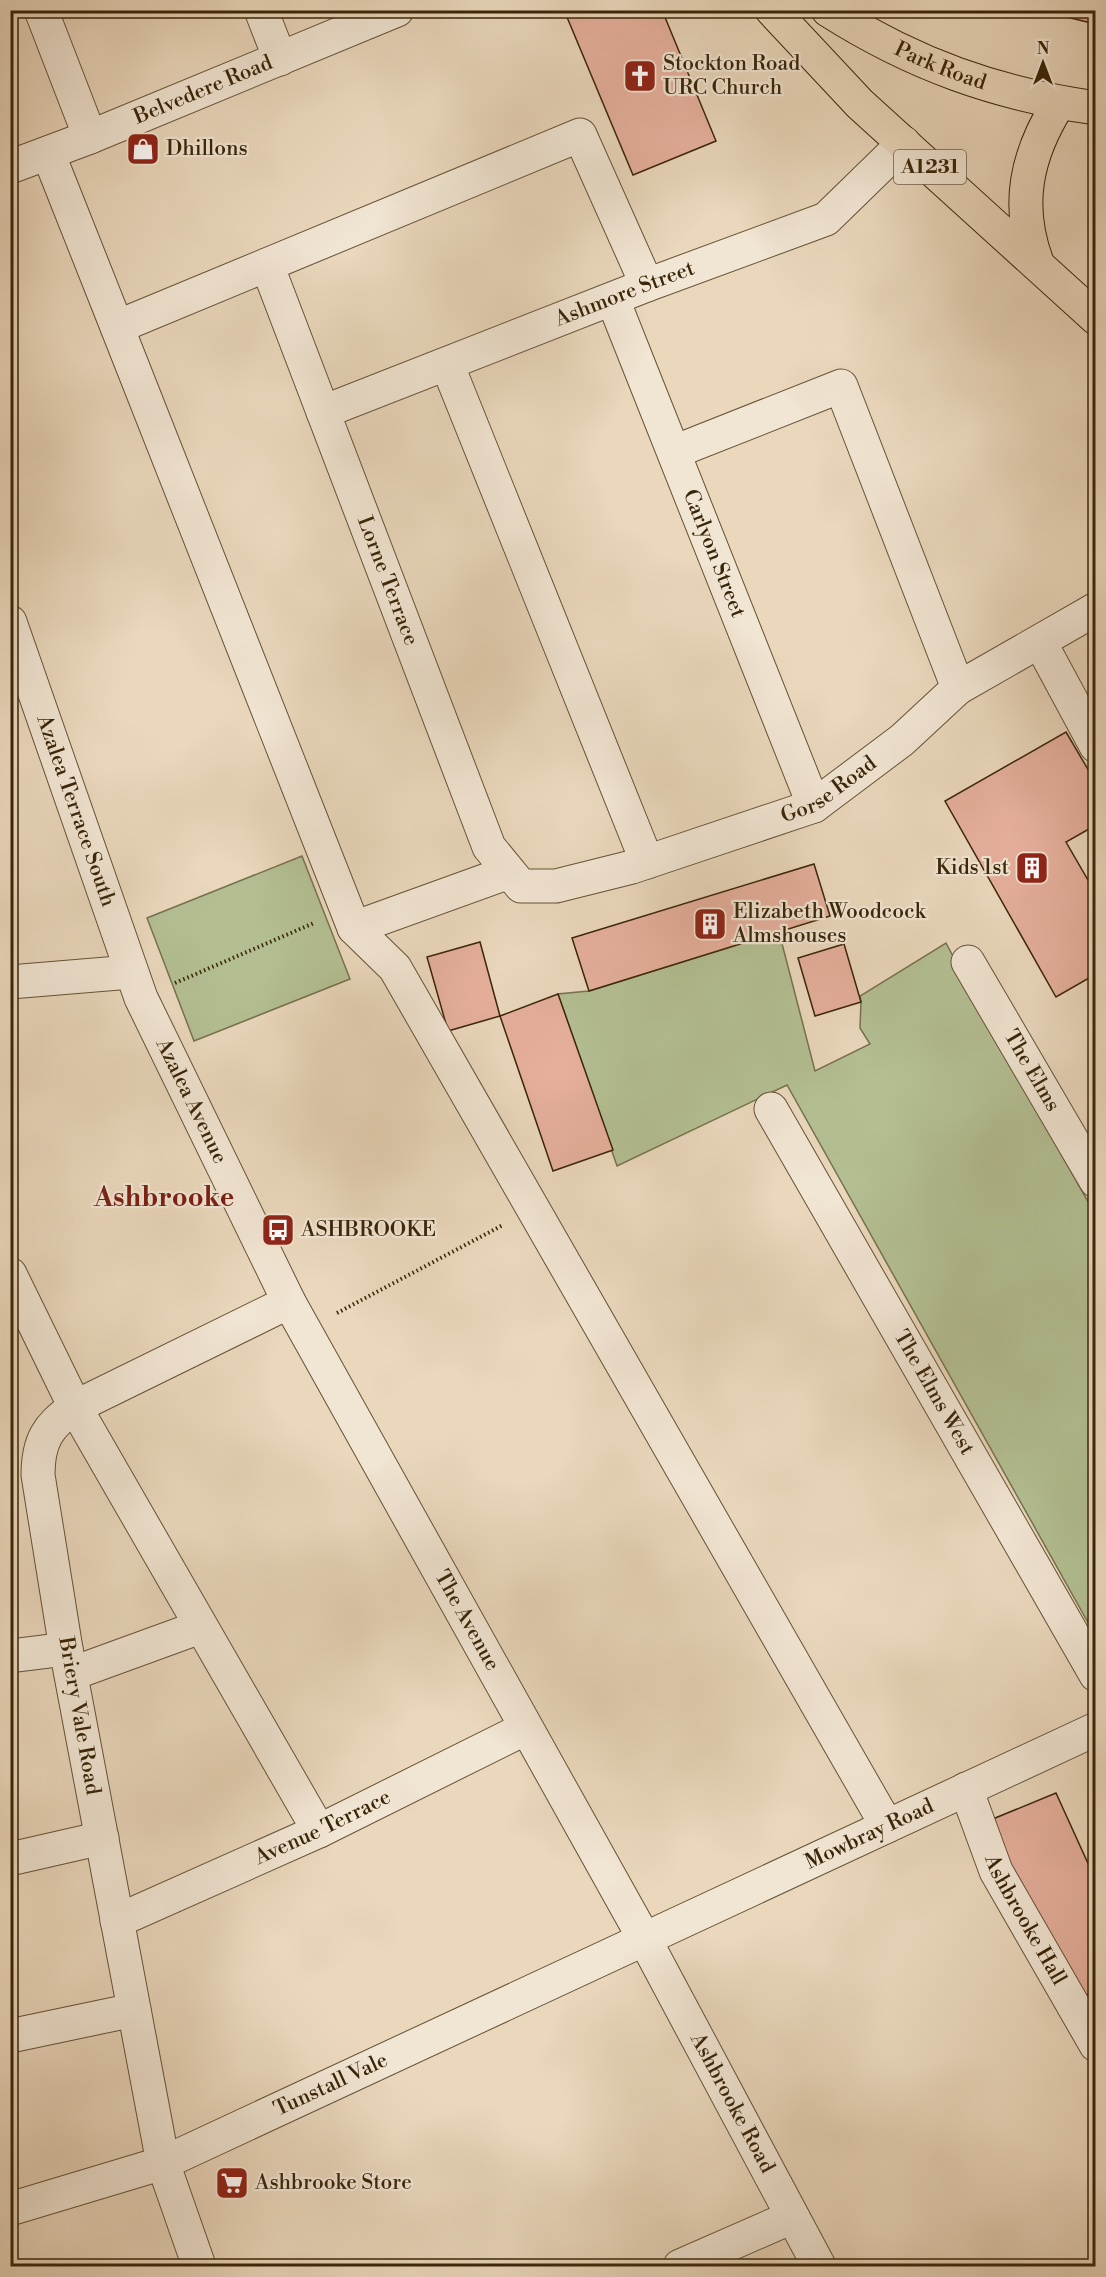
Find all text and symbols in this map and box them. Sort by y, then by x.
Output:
north arrow [1013,33,1073,93]
street label: Park Road [890,36,989,96]
text: N [1037,39,1050,59]
street label: Belvedere Road [129,50,276,131]
place label: Stockton Road URC Church [663,51,800,101]
church icon: Stockton Road URC Church [622,58,658,94]
shop icon: Dhillons [125,131,161,167]
place label: Dhillons [166,136,248,162]
road number: A1231 [894,150,966,184]
street label: Ashmore Street [550,255,699,333]
street label: Carlyon Street [677,486,751,622]
street label: Lorne Terrace [351,512,424,649]
street label: Azalea Terrace South [30,711,121,911]
street label: Gorse Road [777,751,882,829]
building icon: Kids 1st [1014,850,1050,886]
place label: Kids 1st [935,855,1010,881]
place label: Elizabeth Woodcock Almshouses [732,899,927,949]
building icon: Elizabeth Woodcock Almshouses [692,906,728,942]
street label: The Elms [998,1025,1066,1116]
street label: Azalea Avenue [149,1033,233,1168]
district label: Ashbrooke [93,1181,234,1215]
bus stop icon: ASHBROOKE [260,1212,296,1248]
place label: ASHBROOKE [300,1217,436,1243]
street label: The Elms West [888,1326,980,1460]
street label: The Avenue [428,1566,505,1675]
street label: Briery Vale Road [52,1634,106,1797]
street label: Avenue Terrace [250,1784,395,1871]
street label: Mowbray Road [801,1793,938,1875]
street label: Ashbrooke Hall [978,1850,1072,1990]
street label: Ashbrooke Road [684,2028,780,2178]
street label: Tunstall Vale [270,2047,392,2123]
supermarket icon: Ashbrooke Store [214,2165,250,2201]
place label: Ashbrooke Store [254,2170,412,2196]

